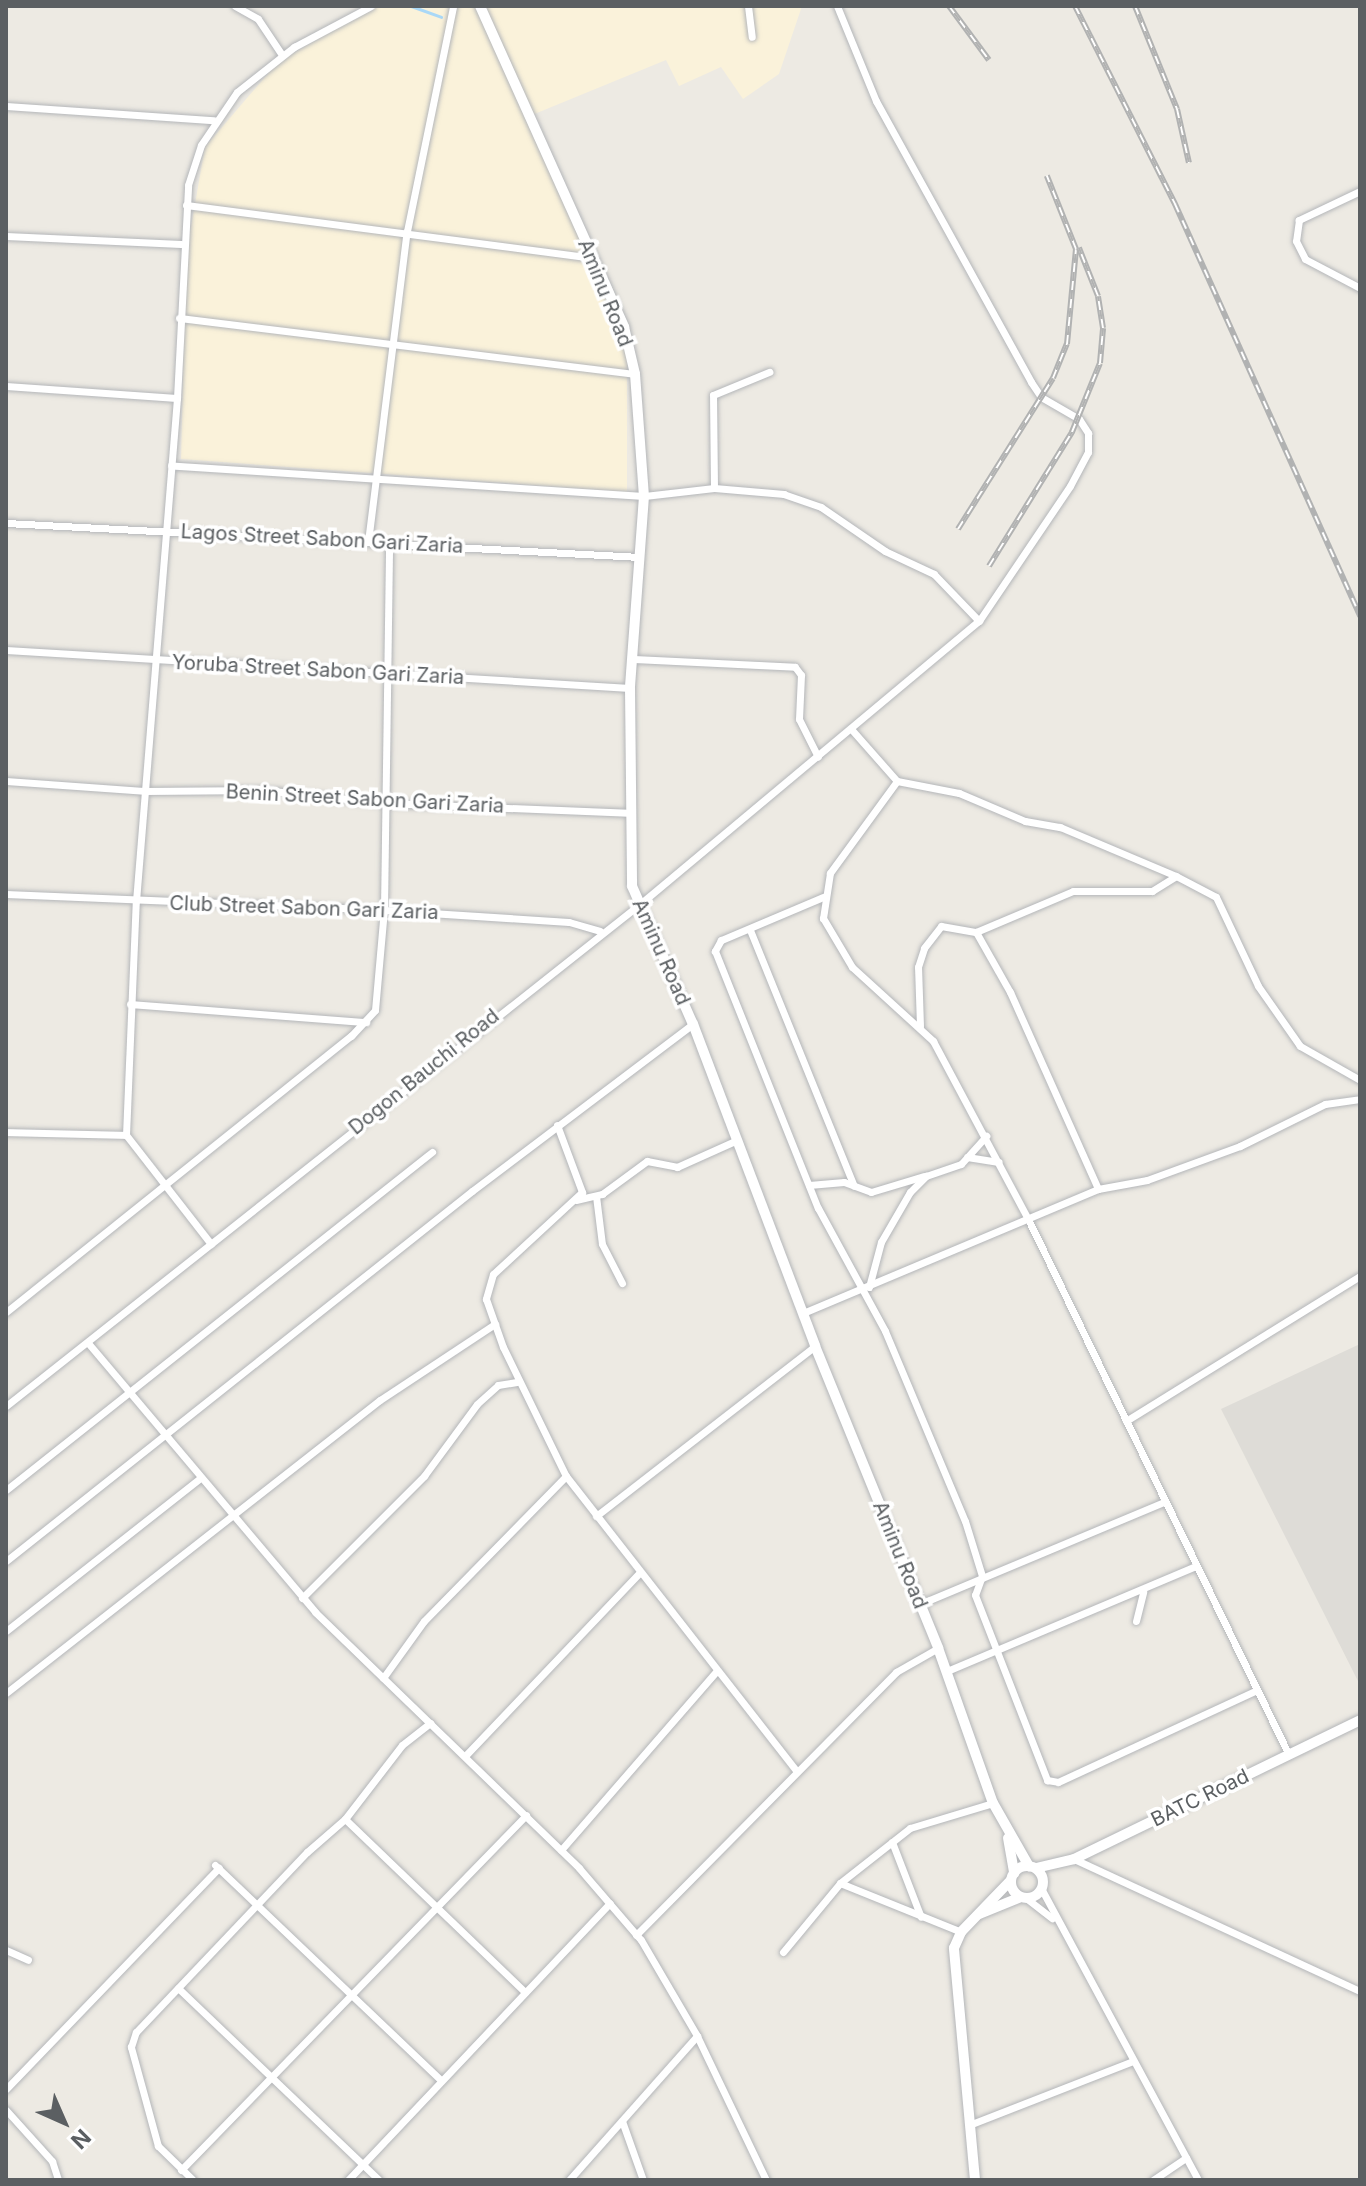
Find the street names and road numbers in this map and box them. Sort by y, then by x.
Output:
street label: Aminu Road [573,236,637,350]
street label: Lagos Street Sabon Gari Zaria [180,520,464,558]
street label: Yoruba Street Sabon Gari Zaria [171,650,465,690]
street label: Benin Street Sabon Gari Zaria [225,780,505,818]
street label: Club Street Sabon Gari Zaria [169,891,439,925]
street label: Aminu Road [627,895,695,1009]
street label: Dogon Bauchi Road [344,1004,504,1140]
street label: Aminu Road [868,1498,932,1612]
street label: BATC Road [1147,1764,1253,1832]

